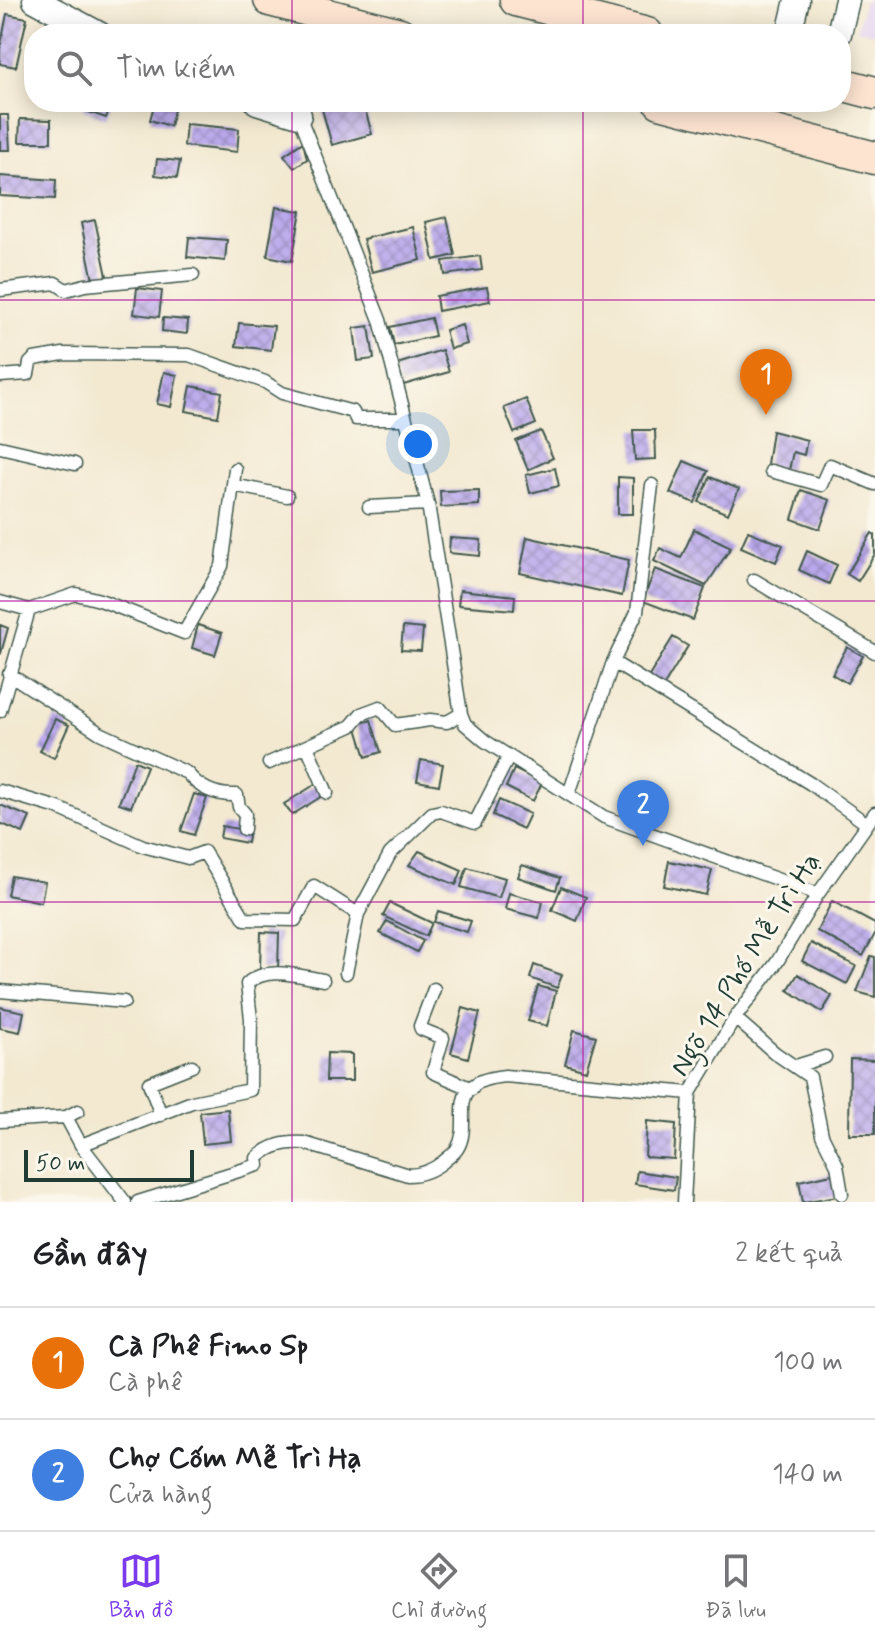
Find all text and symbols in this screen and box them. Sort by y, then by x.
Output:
search box [24,24,851,112]
icon: search [52,46,96,90]
text: Tìm kiếm [116,49,236,88]
pin: 1 [740,349,792,415]
your location [398,424,438,464]
pin: 2 [617,780,669,846]
street label: Ngõ 14 Phố Mễ Trì Hạ [662,846,832,1085]
scale bar [24,1146,194,1182]
text: 50 m [36,1150,85,1178]
text: Gần đây [32,1232,148,1277]
text: 2 kết quả [735,1237,843,1271]
text: Cà Phê Fimo Sp [108,1327,309,1366]
text: 1 [52,1346,64,1380]
text: 100 m [773,1346,843,1380]
text: Cà phê [108,1366,183,1400]
text: Chợ Cốm Mễ Trì Hạ [108,1439,361,1478]
text: 2 [52,1458,64,1492]
text: 140 m [772,1458,843,1492]
text: Cửa hàng [108,1478,212,1512]
tab: Bản đồ [109,1549,173,1625]
tab: Chỉ đường [391,1549,487,1625]
tab: Đã lưu [705,1549,766,1625]

